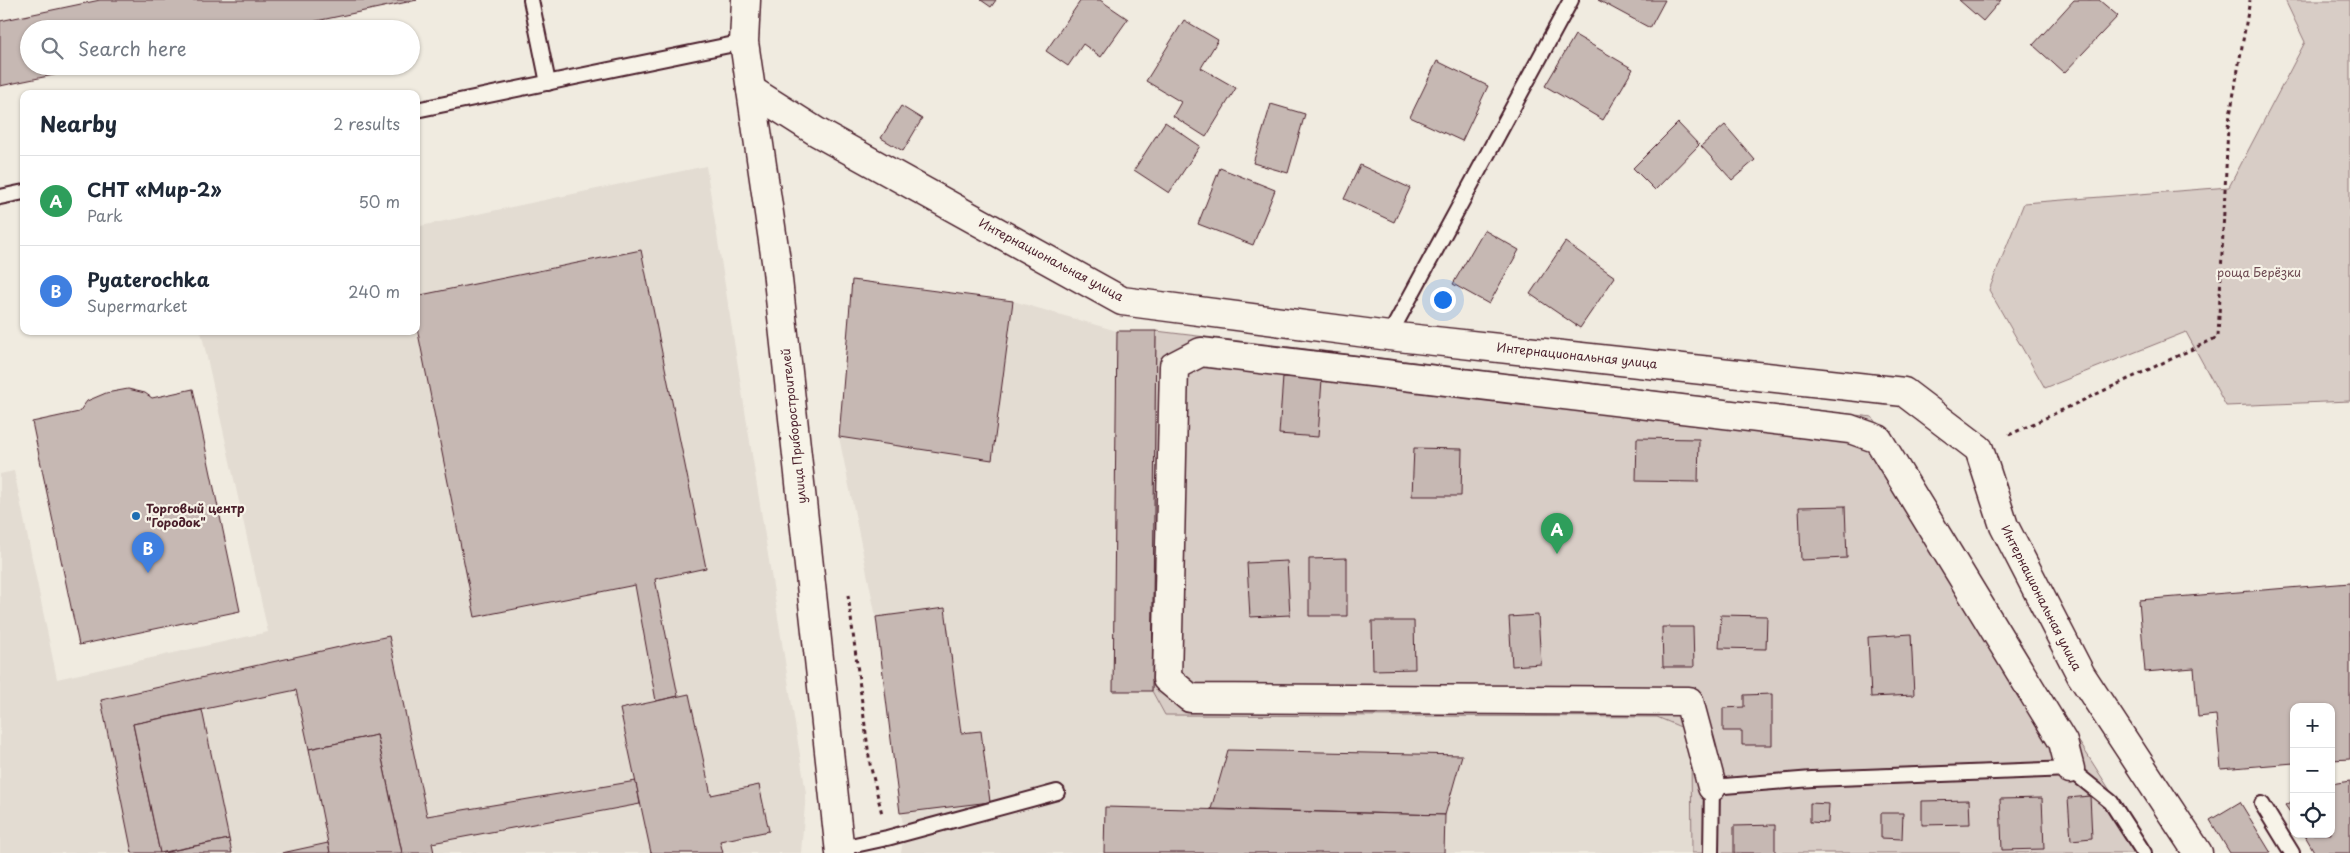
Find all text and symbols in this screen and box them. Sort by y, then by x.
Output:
search box [20,20,420,75]
icon: search [38,34,66,62]
text: Search here [78,34,187,62]
text: Nearby [40,107,117,139]
text: 2 results [333,111,400,135]
text: СНТ «Мир-2» [87,175,221,203]
text: A [50,189,62,213]
text: 50 m [359,189,400,213]
text: Park [87,203,123,227]
street label: Интернациональная улица [976,213,1127,305]
park label: роща Берёзки [2217,263,2301,281]
text: Pyaterochka [87,265,210,293]
text: B [51,279,61,303]
text: 240 m [348,279,400,303]
your location [1430,287,1456,313]
text: Supermarket [87,293,187,317]
street label: Интернациональная улица [1496,338,1659,372]
street label: улица Приборостроителей [776,347,810,505]
place label: Торговый центр "Городок" [146,499,245,531]
marker: Торговый центр "Городок" [130,510,142,522]
pin: A [1541,513,1573,554]
street label: Интернациональная улица [1997,522,2087,674]
pin: B [132,532,164,573]
map controls [2290,703,2335,838]
button: + [2290,703,2335,748]
button: − [2290,748,2335,793]
button: locate [2290,793,2335,838]

